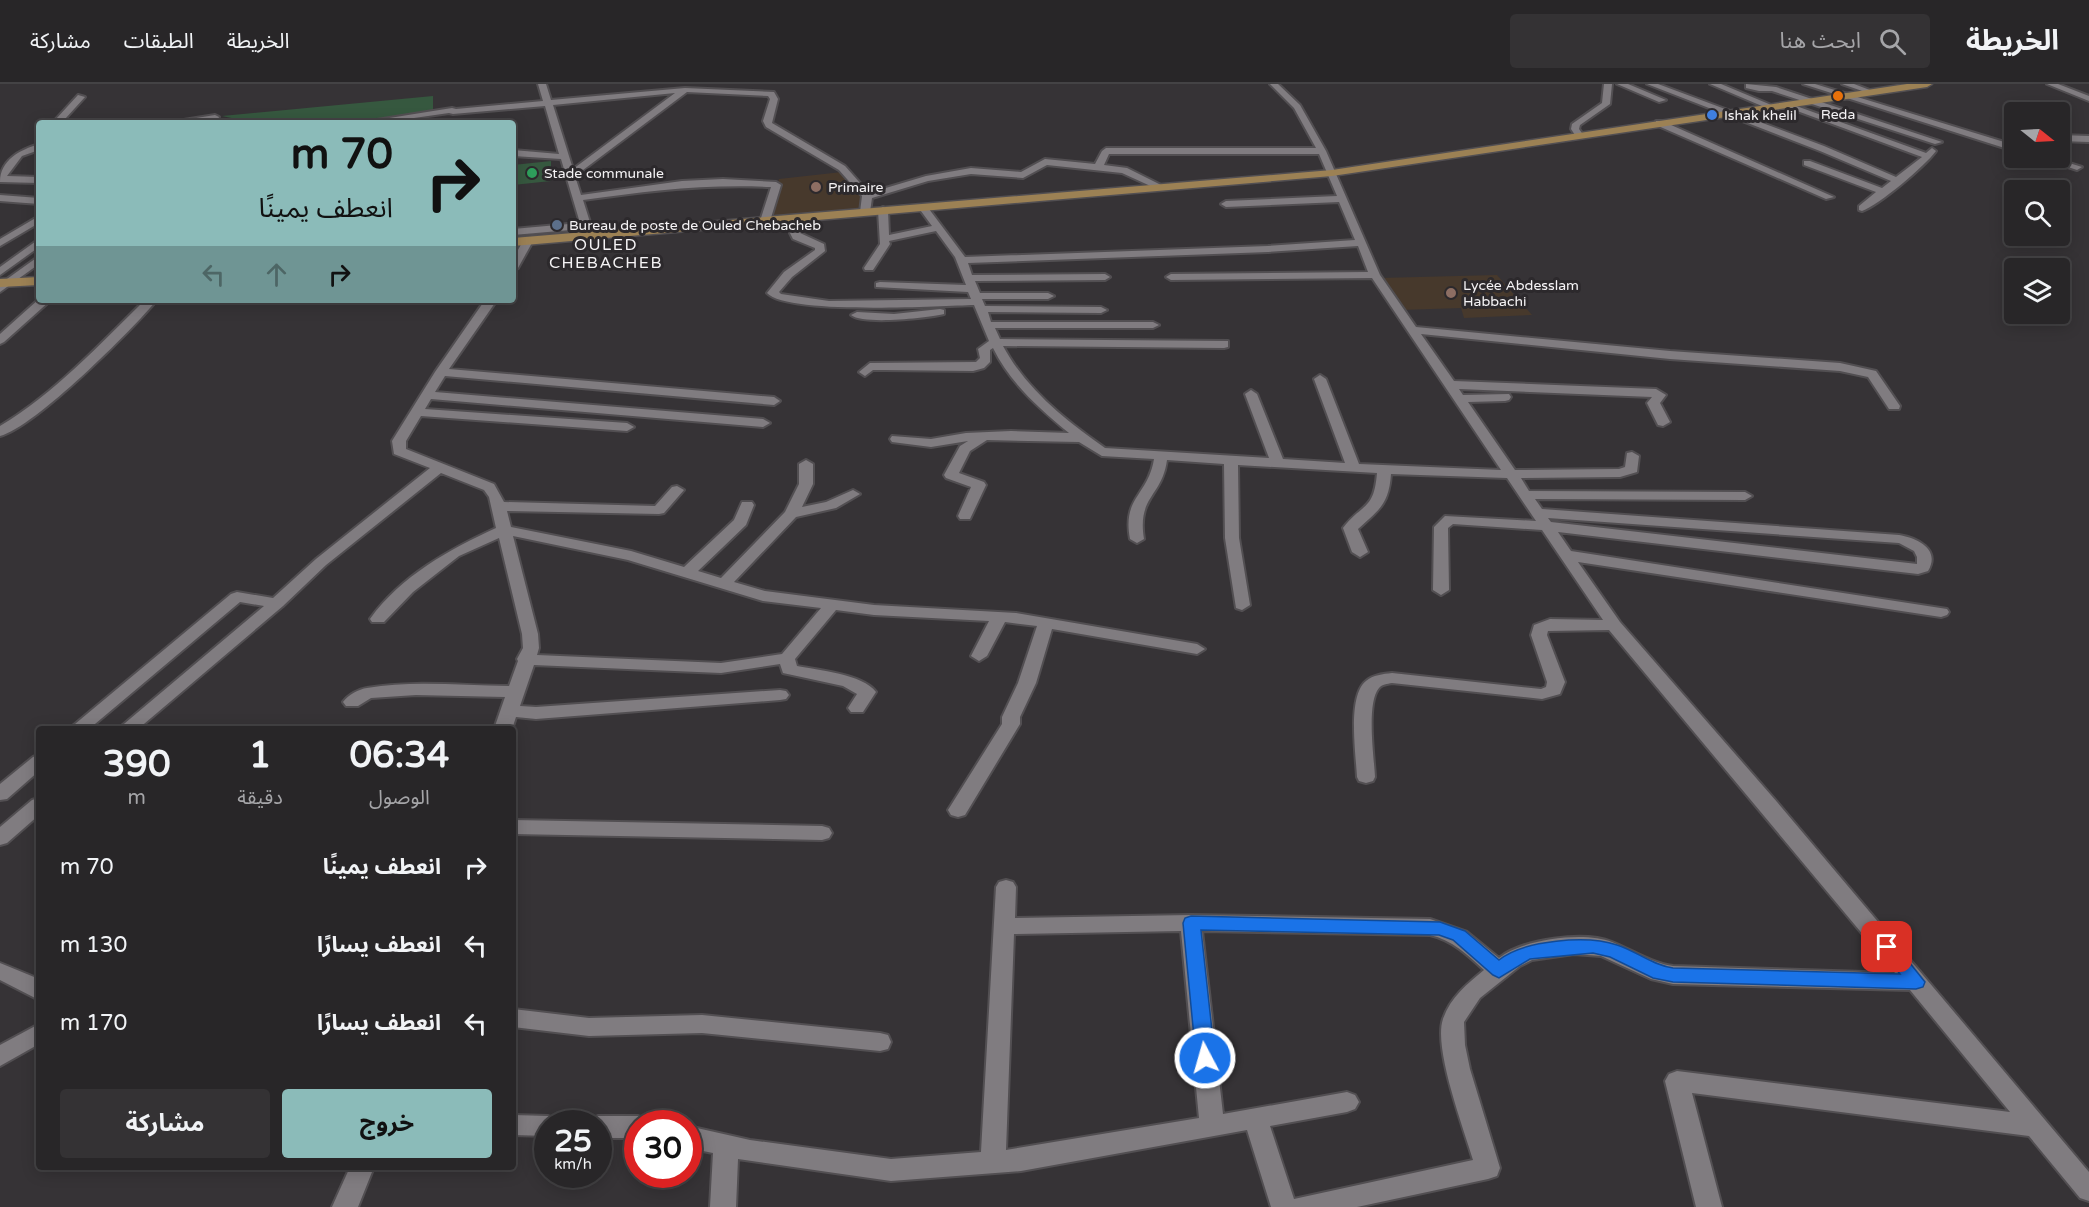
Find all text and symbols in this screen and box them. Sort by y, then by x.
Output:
search box [1510,14,1930,68]
text: الخريطة [1966,24,2059,58]
icon: search [1876,25,1909,58]
text: ابحث هنا [1779,28,1861,54]
text: مشاركة [30,29,91,54]
text: الطبقات [124,29,194,54]
text: الخريطة [227,29,290,54]
marker: Reda [1831,89,1845,103]
north arrow [2004,102,2070,168]
map controls [2004,102,2070,324]
place label: Reda [1821,106,1855,123]
place label: Ishak khelil [1724,107,1797,124]
marker: Ishak khelil [1705,108,1719,122]
text: 70 m [291,129,393,180]
icon: right [414,144,492,222]
place label: Stade communale [544,165,664,182]
marker: Stade communale [525,166,539,180]
place label: Primaire [828,179,884,196]
marker: Primaire [809,180,823,194]
button: search [2004,180,2070,246]
text: انعطف يمينًا [259,192,393,225]
place label: Bureau de poste de Ouled Chebacheb [569,217,821,234]
marker: Bureau de poste de Ouled Chebacheb [550,218,564,232]
district label: OULED CHEBACHEB [549,235,663,273]
icon: left [197,258,230,291]
icon: ahead [260,258,293,291]
icon: right [323,258,356,291]
button: layers [2004,258,2070,324]
place label: Lycée Abdesslam Habbachi [1463,277,1579,310]
marker: Lycée Abdesslam Habbachi [1444,286,1458,300]
text: 1 [249,734,271,777]
text: 06:34 [350,734,449,777]
text: 390 [103,743,171,786]
text: m [127,786,146,810]
text: دقيقة [237,786,283,810]
text: الوصول [369,786,430,810]
icon: right [459,851,492,884]
text: 70 m [60,854,114,880]
text: انعطف يمينًا [323,854,441,880]
pin [1861,921,1912,972]
icon: left [459,929,492,962]
icon: arrive [1870,930,1903,963]
text: 130 m [60,932,127,958]
text: انعطف يسارًا [317,932,441,958]
icon: left [459,1007,492,1040]
text: 170 m [60,1010,127,1036]
text: انعطف يسارًا [317,1010,441,1036]
position arrow [1173,1026,1237,1090]
button: مشاركة [60,1089,270,1158]
button: خروج [282,1089,492,1158]
speed limit sign: 30 [624,1110,702,1188]
text: 25 [554,1123,592,1160]
text: km/h [554,1155,592,1173]

